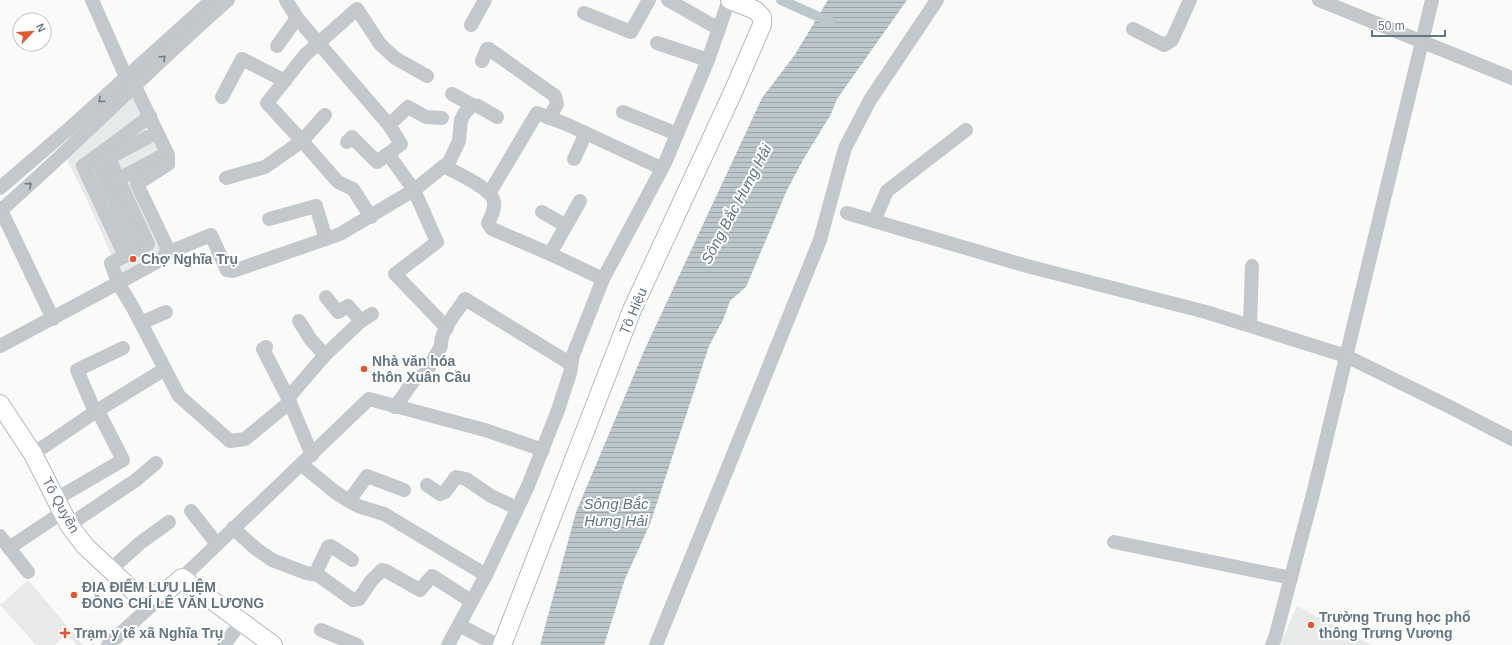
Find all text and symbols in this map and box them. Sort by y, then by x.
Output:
north arrow [12,12,52,52]
scale bar [1372,12,1445,38]
text: 50 m [1378,19,1405,33]
text: N [34,22,48,34]
one-way arrow [158,55,166,63]
one-way arrow [98,96,106,103]
water label: Sông Bắc Hưng Hải [697,141,775,267]
one-way arrow [24,182,32,189]
place label: Chợ Nghĩa Trụ [141,251,238,267]
marker: Chợ Nghĩa Trụ [128,254,138,264]
street label: Tô Hiệu [616,285,650,337]
place label: Nhà văn hóa thôn Xuân Cầu [372,353,471,385]
marker: Nhà văn hóa thôn Xuân Cầu [359,364,369,374]
street label: Tô Quyền [39,474,83,536]
water label: Sông Bắc Hưng Hải [583,495,649,529]
place label: ĐỊA ĐIỂM LƯU LIỆM ĐỒNG CHÍ LÊ VĂN LƯƠNG [82,578,264,611]
marker: ĐỊA ĐIỂM LƯU LIỆM ĐỒNG CHÍ LÊ VĂN LƯƠNG [69,590,79,600]
place label: Trường Trung học phổ thông Trưng Vương [1319,609,1471,641]
marker: Trường Trung học phổ thông Trưng Vương [1306,620,1316,630]
place label: Trạm y tế xã Nghĩa Trụ [74,625,223,641]
marker: Trạm y tế xã Nghĩa Trụ [59,627,71,639]

